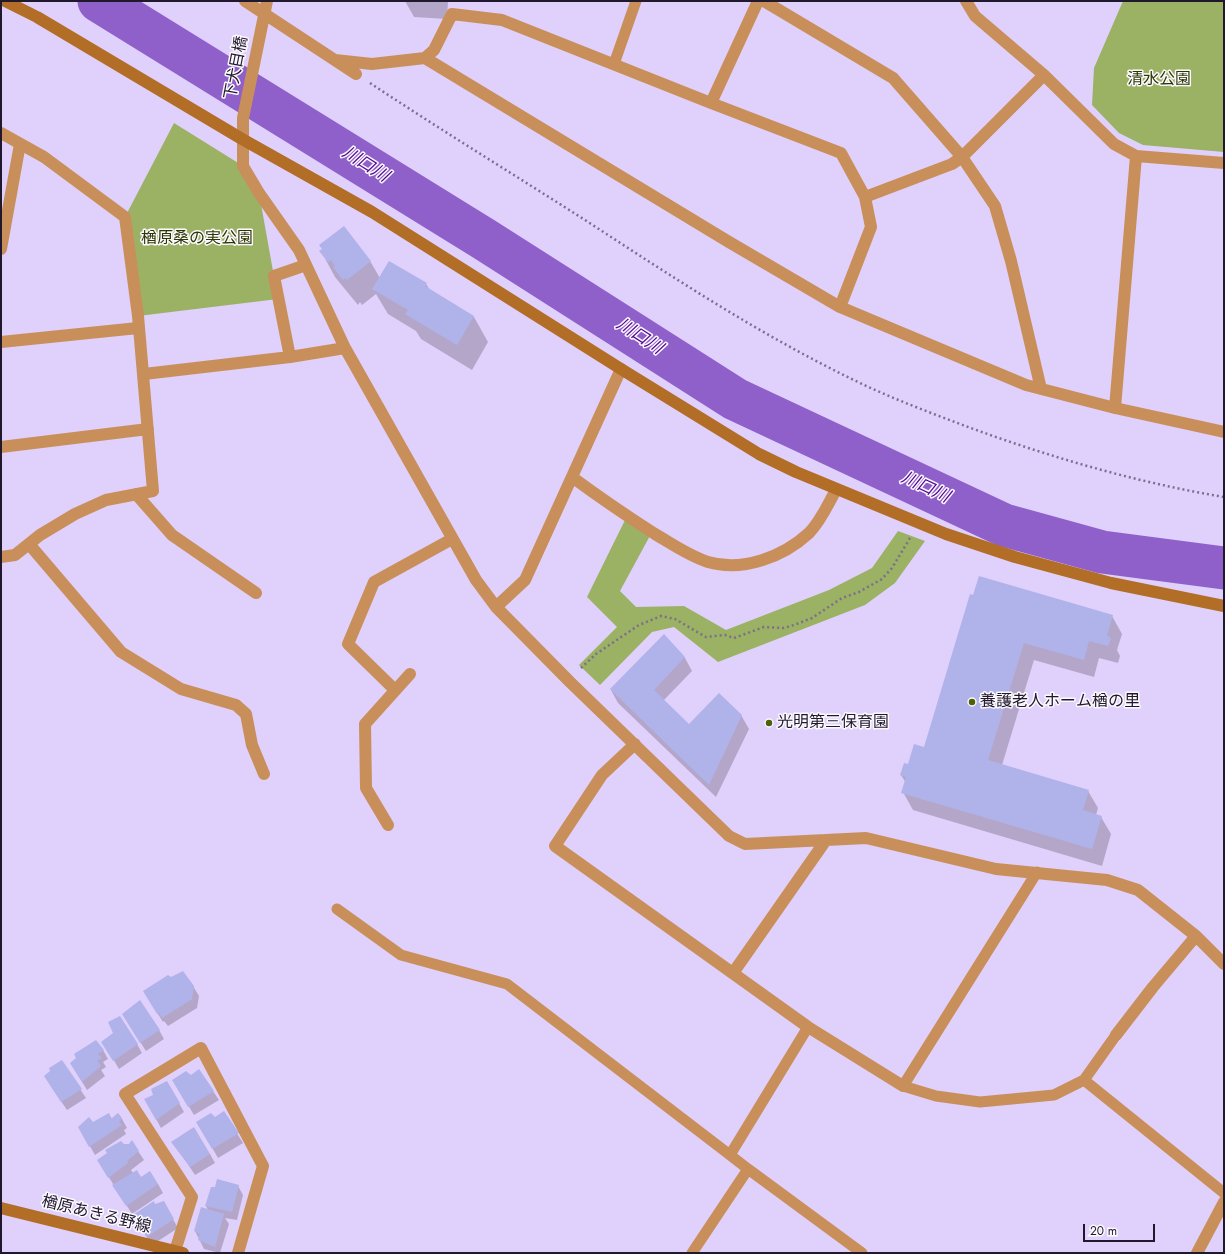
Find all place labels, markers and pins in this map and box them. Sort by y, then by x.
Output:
place label: 養護老人ホーム楢の里 [980,692,1140,712]
marker: 養護老人ホーム楢の里 [967,697,977,707]
place label: 光明第三保育園 [777,713,889,733]
marker: 光明第三保育園 [764,718,774,728]

